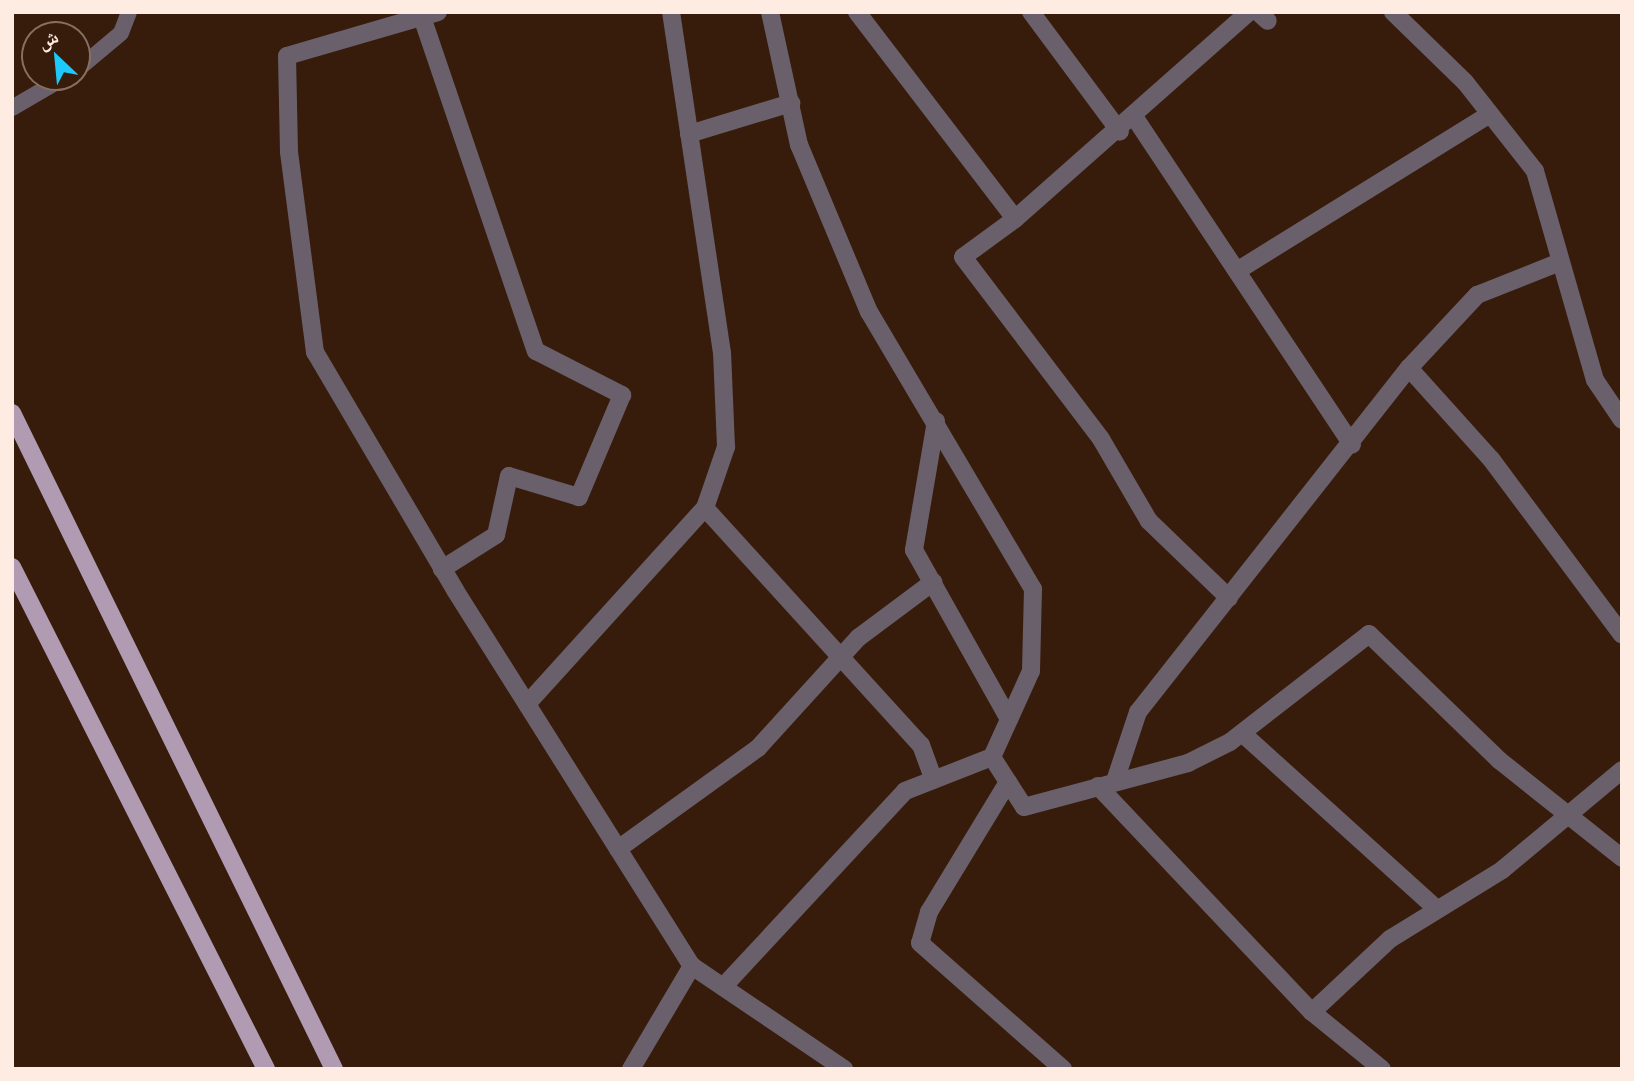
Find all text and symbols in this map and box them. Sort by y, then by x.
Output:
north arrow [21,21,91,91]
text: ش [33,24,62,53]

